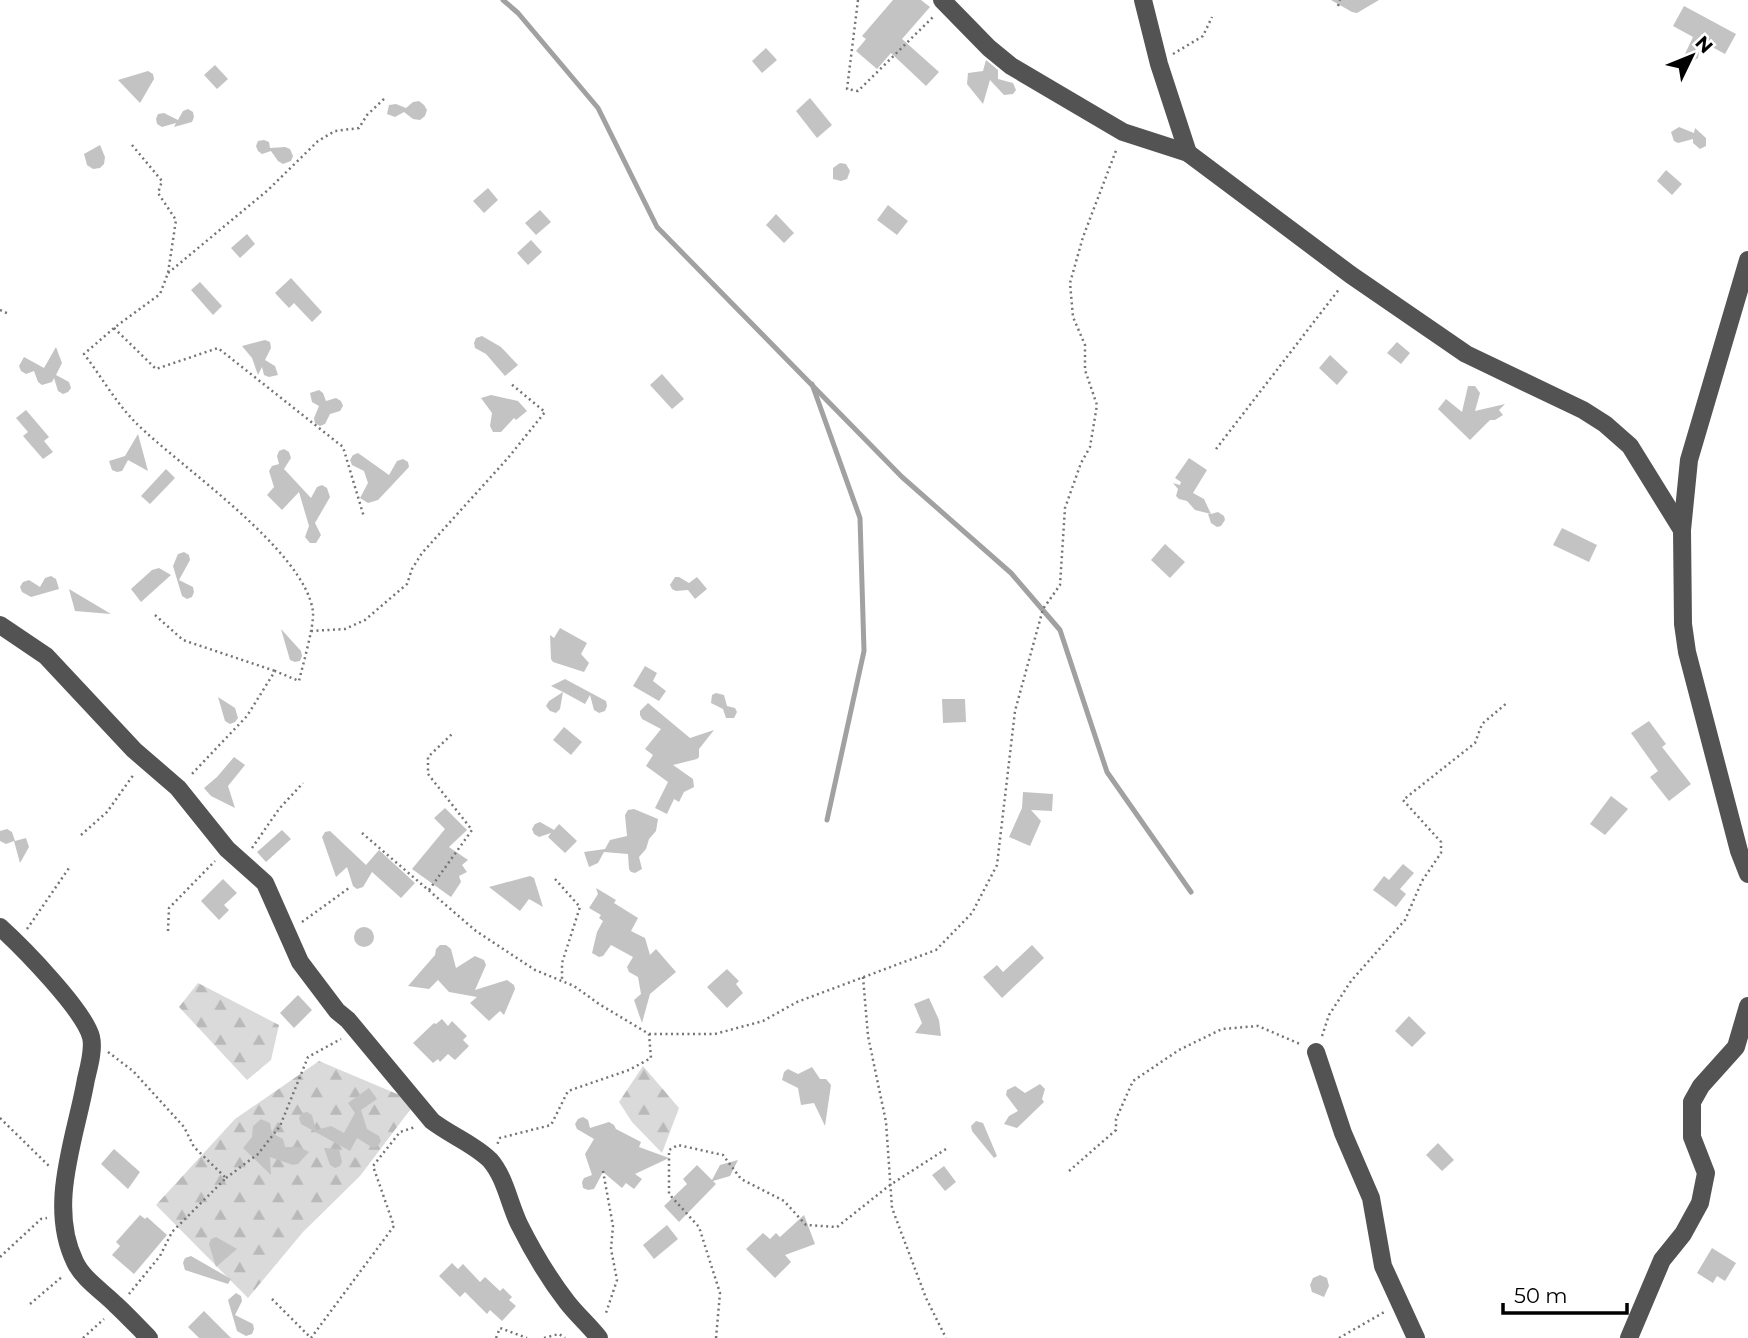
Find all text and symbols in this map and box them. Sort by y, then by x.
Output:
north arrow [1657,21,1727,91]
text: N [1690,31,1718,58]
scale bar [1503,1272,1627,1316]
text: 50 m [1514,1283,1568,1308]

